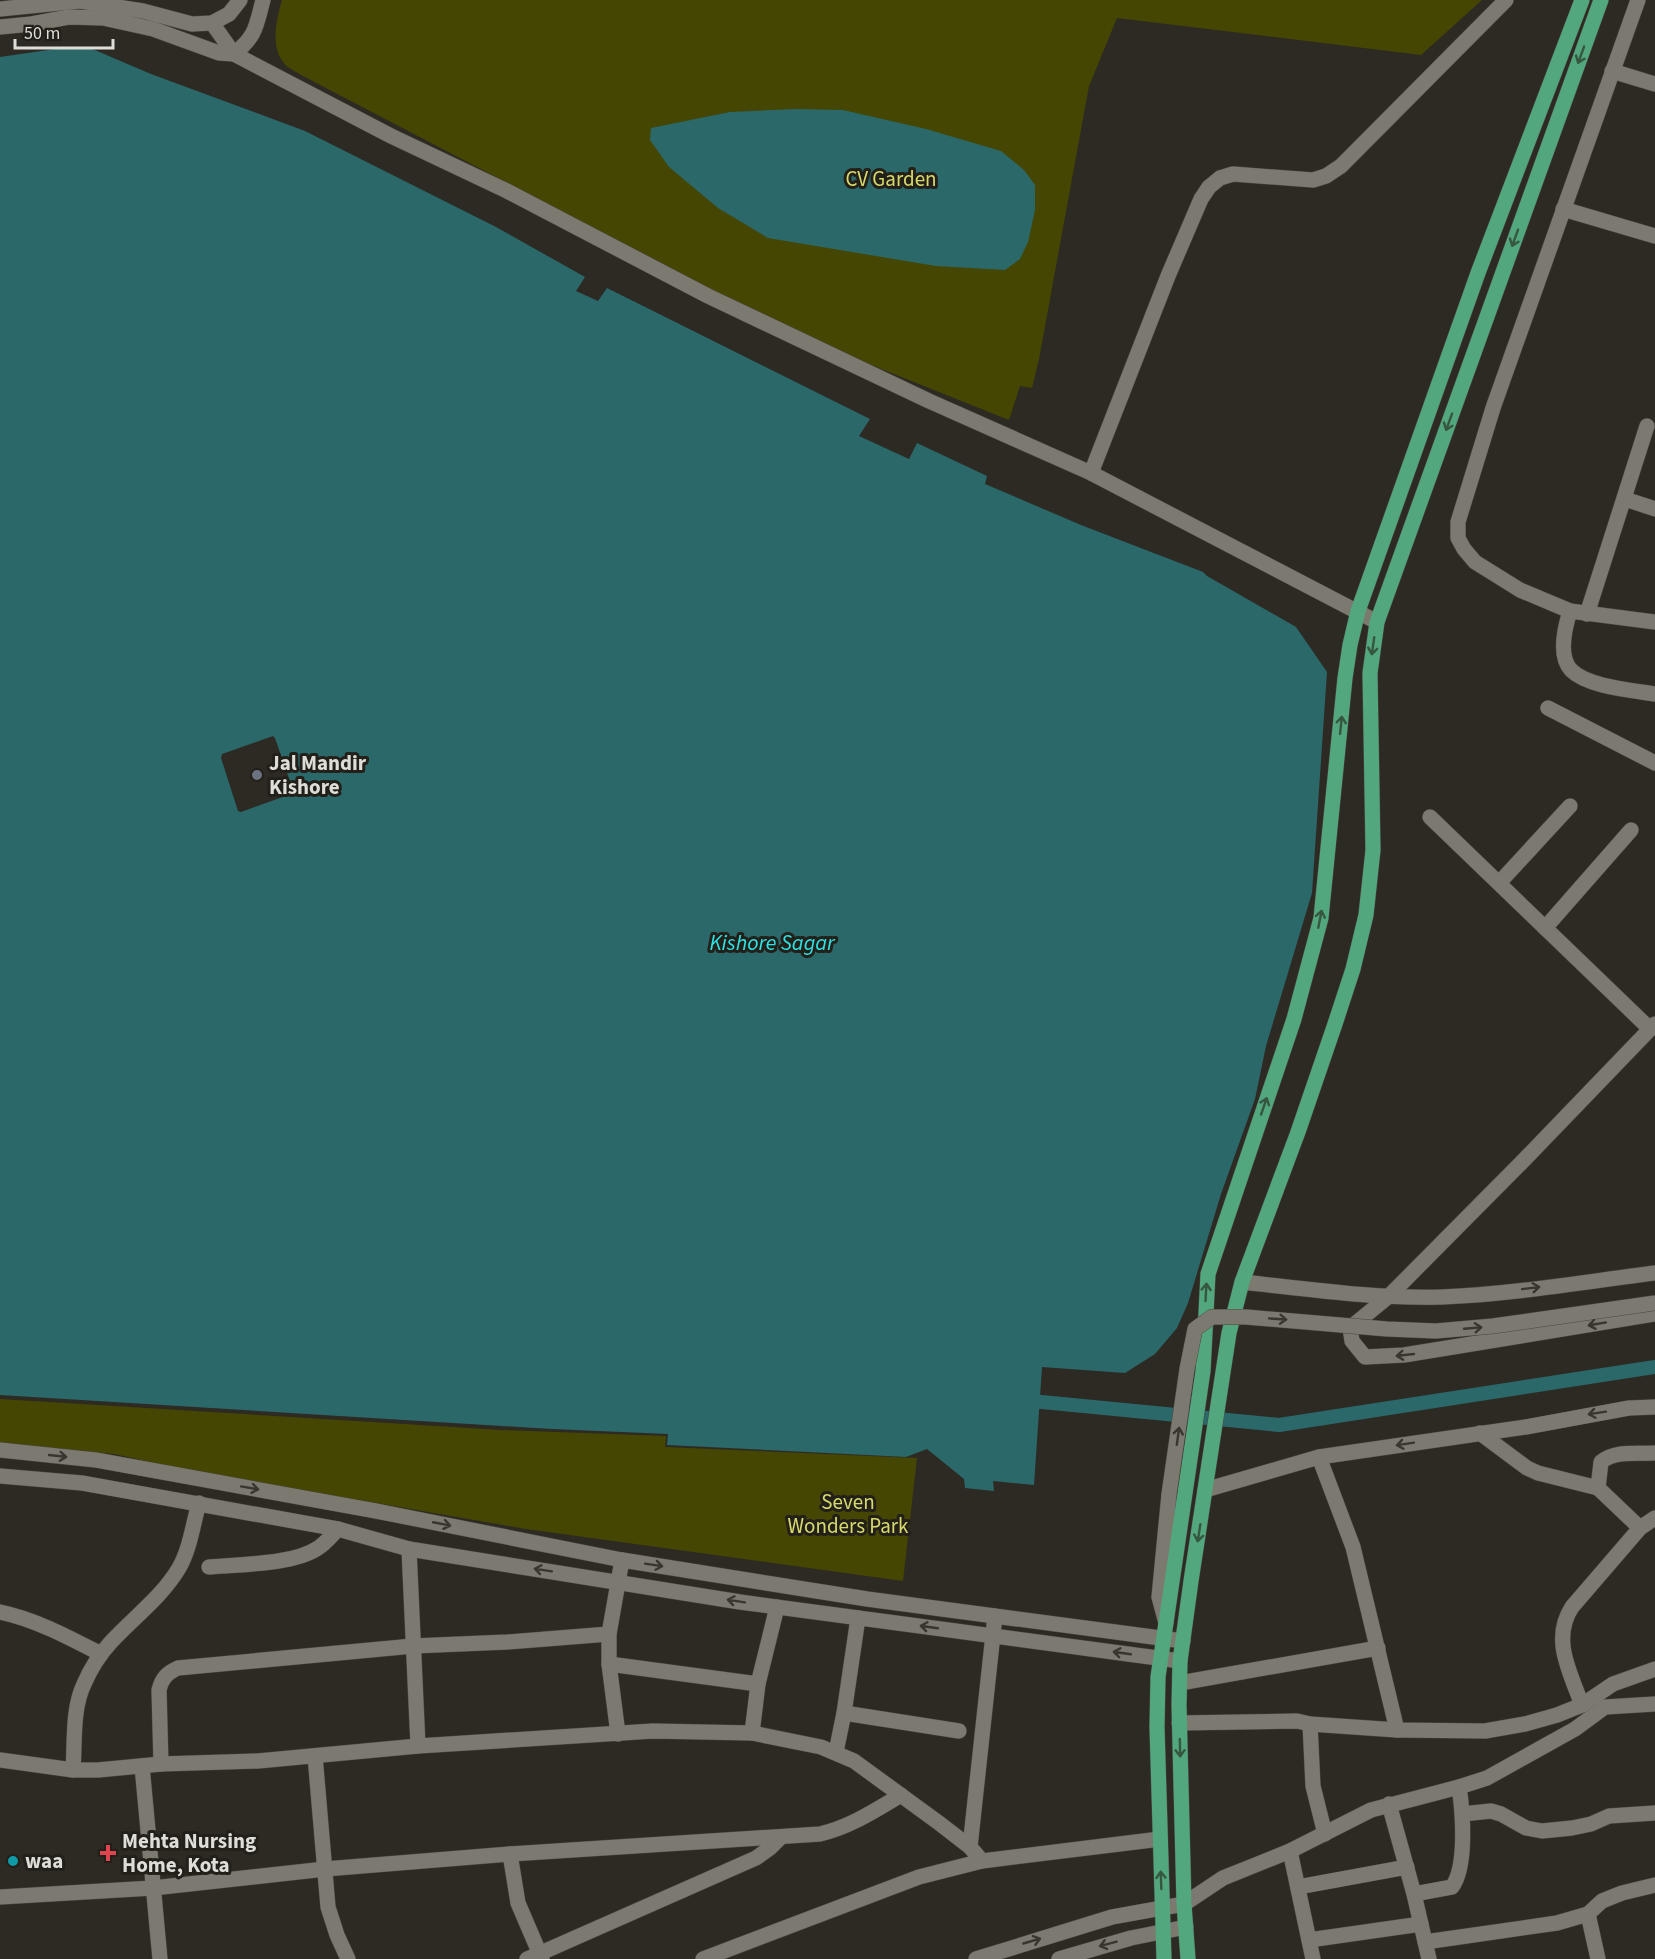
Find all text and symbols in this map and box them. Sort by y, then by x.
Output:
scale bar [15,12,112,50]
text: 50 m [24,21,60,46]
one-way arrow [1574,45,1585,64]
park label: CV Garden [845,164,937,194]
one-way arrow [1508,229,1519,247]
one-way arrow [1442,412,1453,431]
one-way arrow [1368,636,1379,656]
one-way arrow [1336,716,1347,736]
place label: Jal Mandir Kishore [269,748,367,802]
marker: Jal Mandir Kishore [250,768,264,782]
one-way arrow [1315,910,1326,929]
water label: Kishore Sagar [709,927,836,959]
one-way arrow [1260,1097,1271,1116]
one-way arrow [1201,1282,1212,1302]
one-way arrow [1520,1283,1540,1294]
one-way arrow [1268,1314,1288,1325]
one-way arrow [1588,1318,1608,1329]
one-way arrow [1462,1322,1482,1333]
one-way arrow [1395,1350,1415,1361]
one-way arrow [1588,1408,1607,1419]
one-way arrow [1172,1426,1183,1446]
one-way arrow [1395,1439,1415,1450]
one-way arrow [48,1451,68,1462]
one-way arrow [240,1483,260,1494]
park label: Seven Wonders Park [788,1487,909,1541]
one-way arrow [432,1519,451,1530]
one-way arrow [1193,1523,1204,1542]
one-way arrow [644,1560,663,1571]
one-way arrow [534,1564,553,1575]
one-way arrow [726,1595,746,1606]
one-way arrow [919,1621,939,1632]
one-way arrow [1113,1647,1132,1658]
one-way arrow [1174,1737,1185,1757]
place label: Mehta Nursing Home, Kota [122,1826,256,1880]
marker: Mehta Nursing Home, Kota [99,1844,117,1862]
place label: waa [25,1846,63,1876]
marker: waa [6,1854,20,1868]
one-way arrow [1156,1870,1167,1890]
one-way arrow [1022,1935,1041,1946]
one-way arrow [1099,1939,1118,1951]

